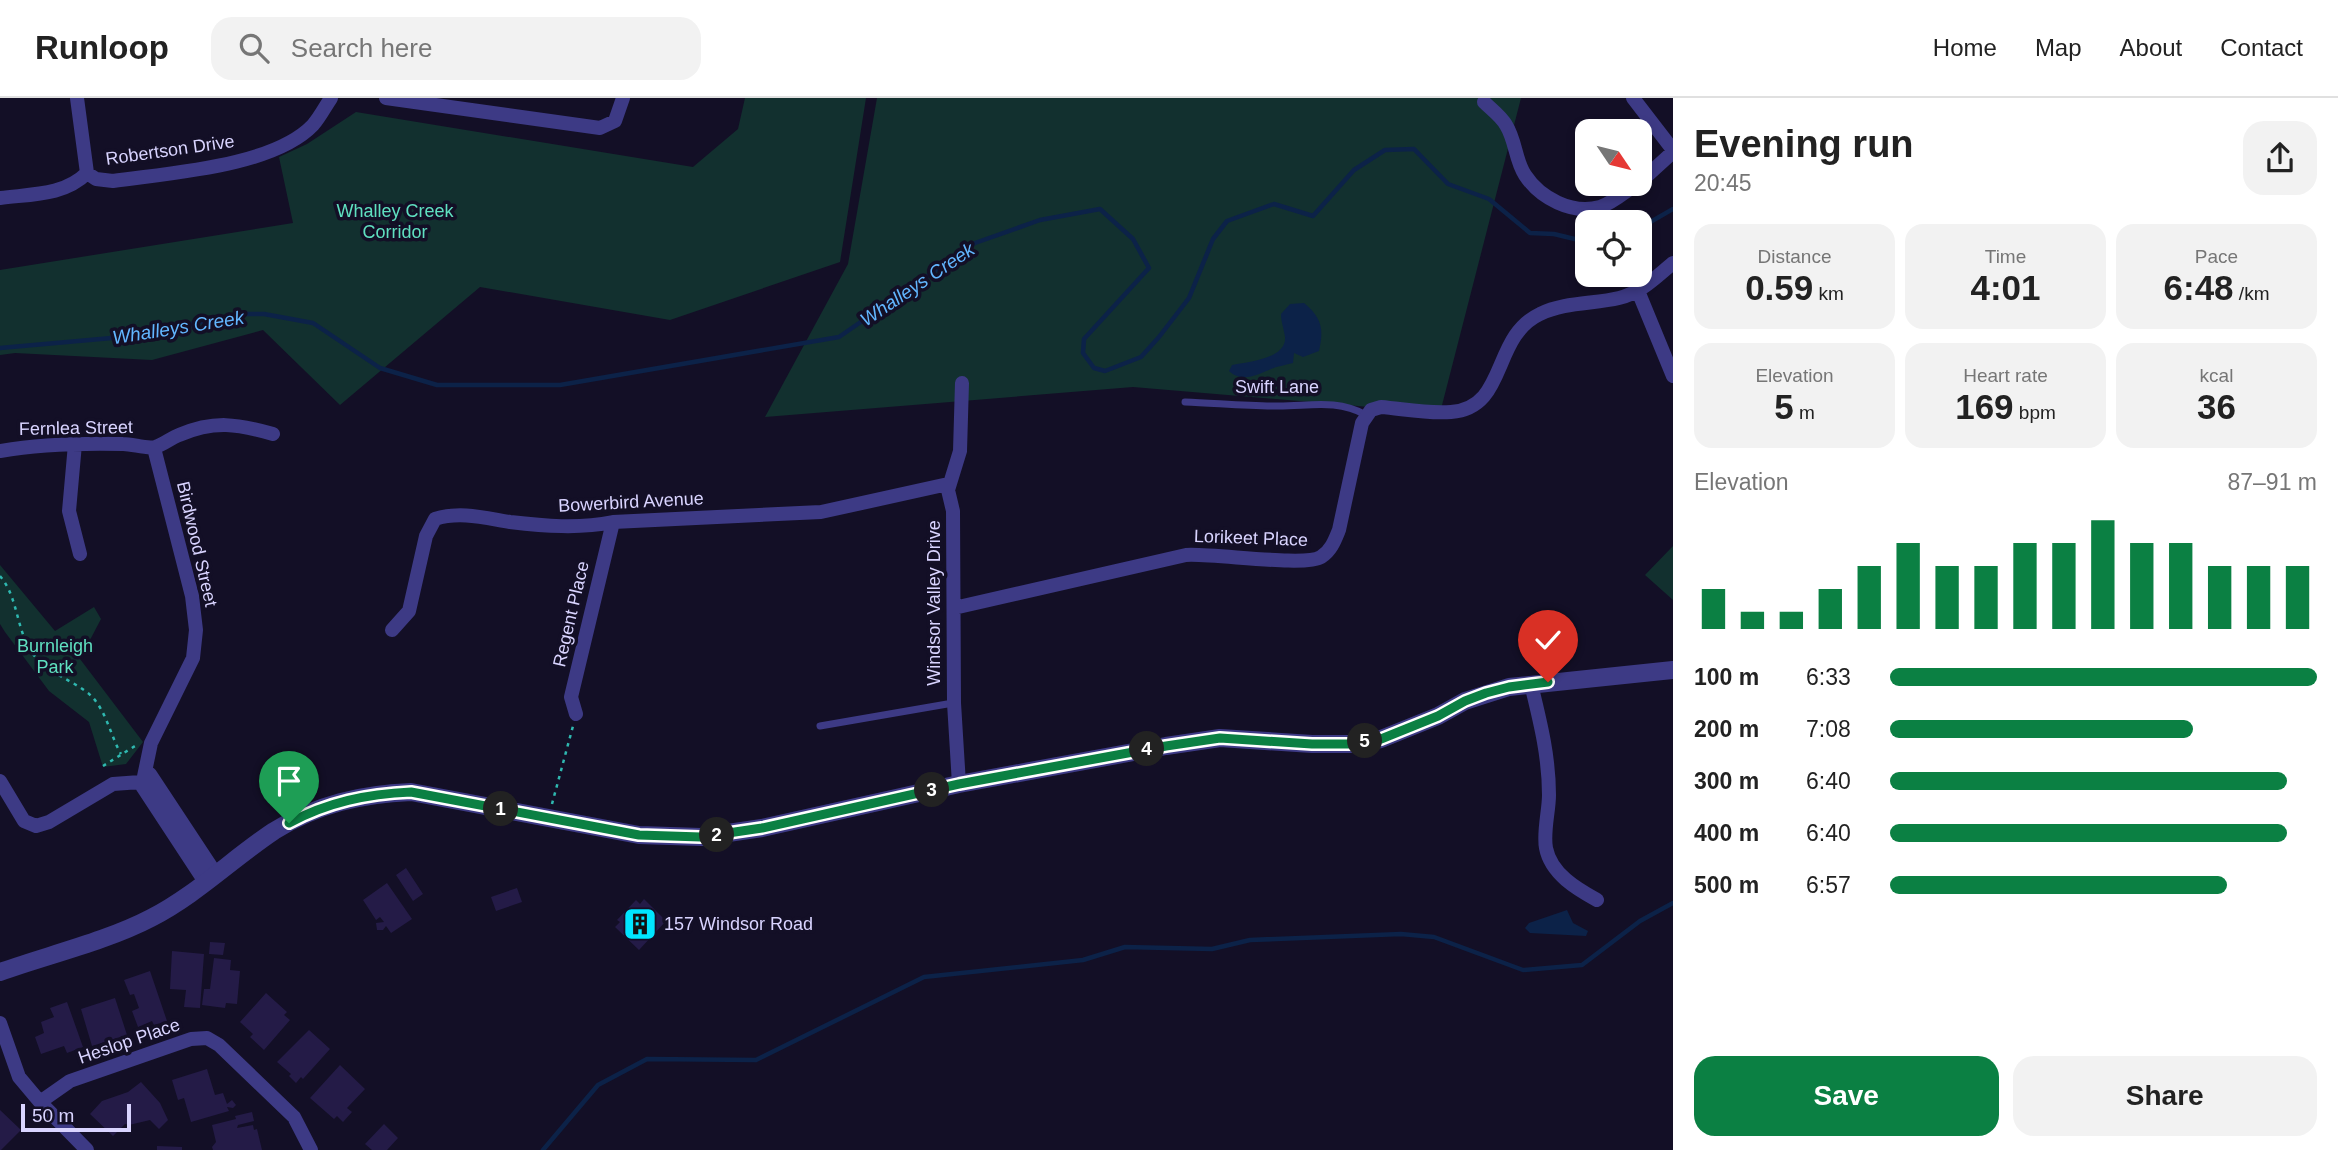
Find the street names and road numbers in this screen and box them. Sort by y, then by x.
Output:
street label: Robertson Drive [104,131,236,169]
street label: Swift Lane [1235,377,1319,397]
street label: Fernlea Street [19,417,133,439]
street label: Birdwood Street [173,479,221,609]
street label: Bowerbird Avenue [558,488,704,516]
street label: Windsor Valley Drive [924,520,944,686]
street label: Lorikeet Place [1194,526,1308,550]
street label: Regent Place [549,559,593,669]
street label: Heslop Place [76,1014,182,1068]

